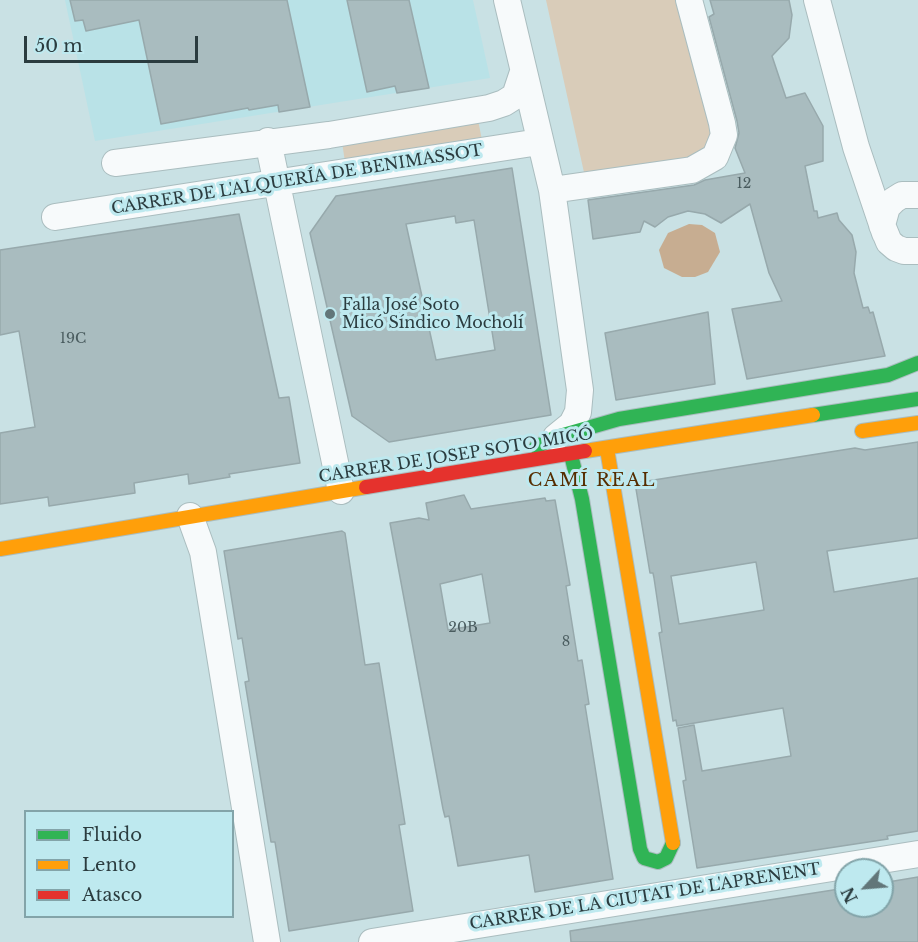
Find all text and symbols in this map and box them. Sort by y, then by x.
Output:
scale bar [27,24,201,62]
text: 50 m [35,35,83,57]
street label: CARRER DE L'ALQUERÍA DE BENIMASSOT [110,141,484,219]
house number: 12 [737,176,751,192]
place label: Falla José Soto Micó Síndico Mocholí [342,295,523,333]
marker: Falla José Soto Micó Síndico Mocholí [323,307,337,321]
house number: 19C [60,331,86,347]
street label: CARRER DE JOSEP SOTO MICÓ [317,425,595,487]
district label: CAMÍ REAL [528,470,656,492]
house number: 20B [448,620,478,636]
house number: 8 [562,634,570,650]
legend [24,810,234,918]
text: Fluido [82,824,142,846]
text: Lento [82,854,136,876]
north arrow [834,858,894,918]
street label: CARRER DE LA CIUTAT DE L'APRENENT [468,860,822,934]
text: Atasco [82,884,142,906]
text: N [837,884,862,906]

